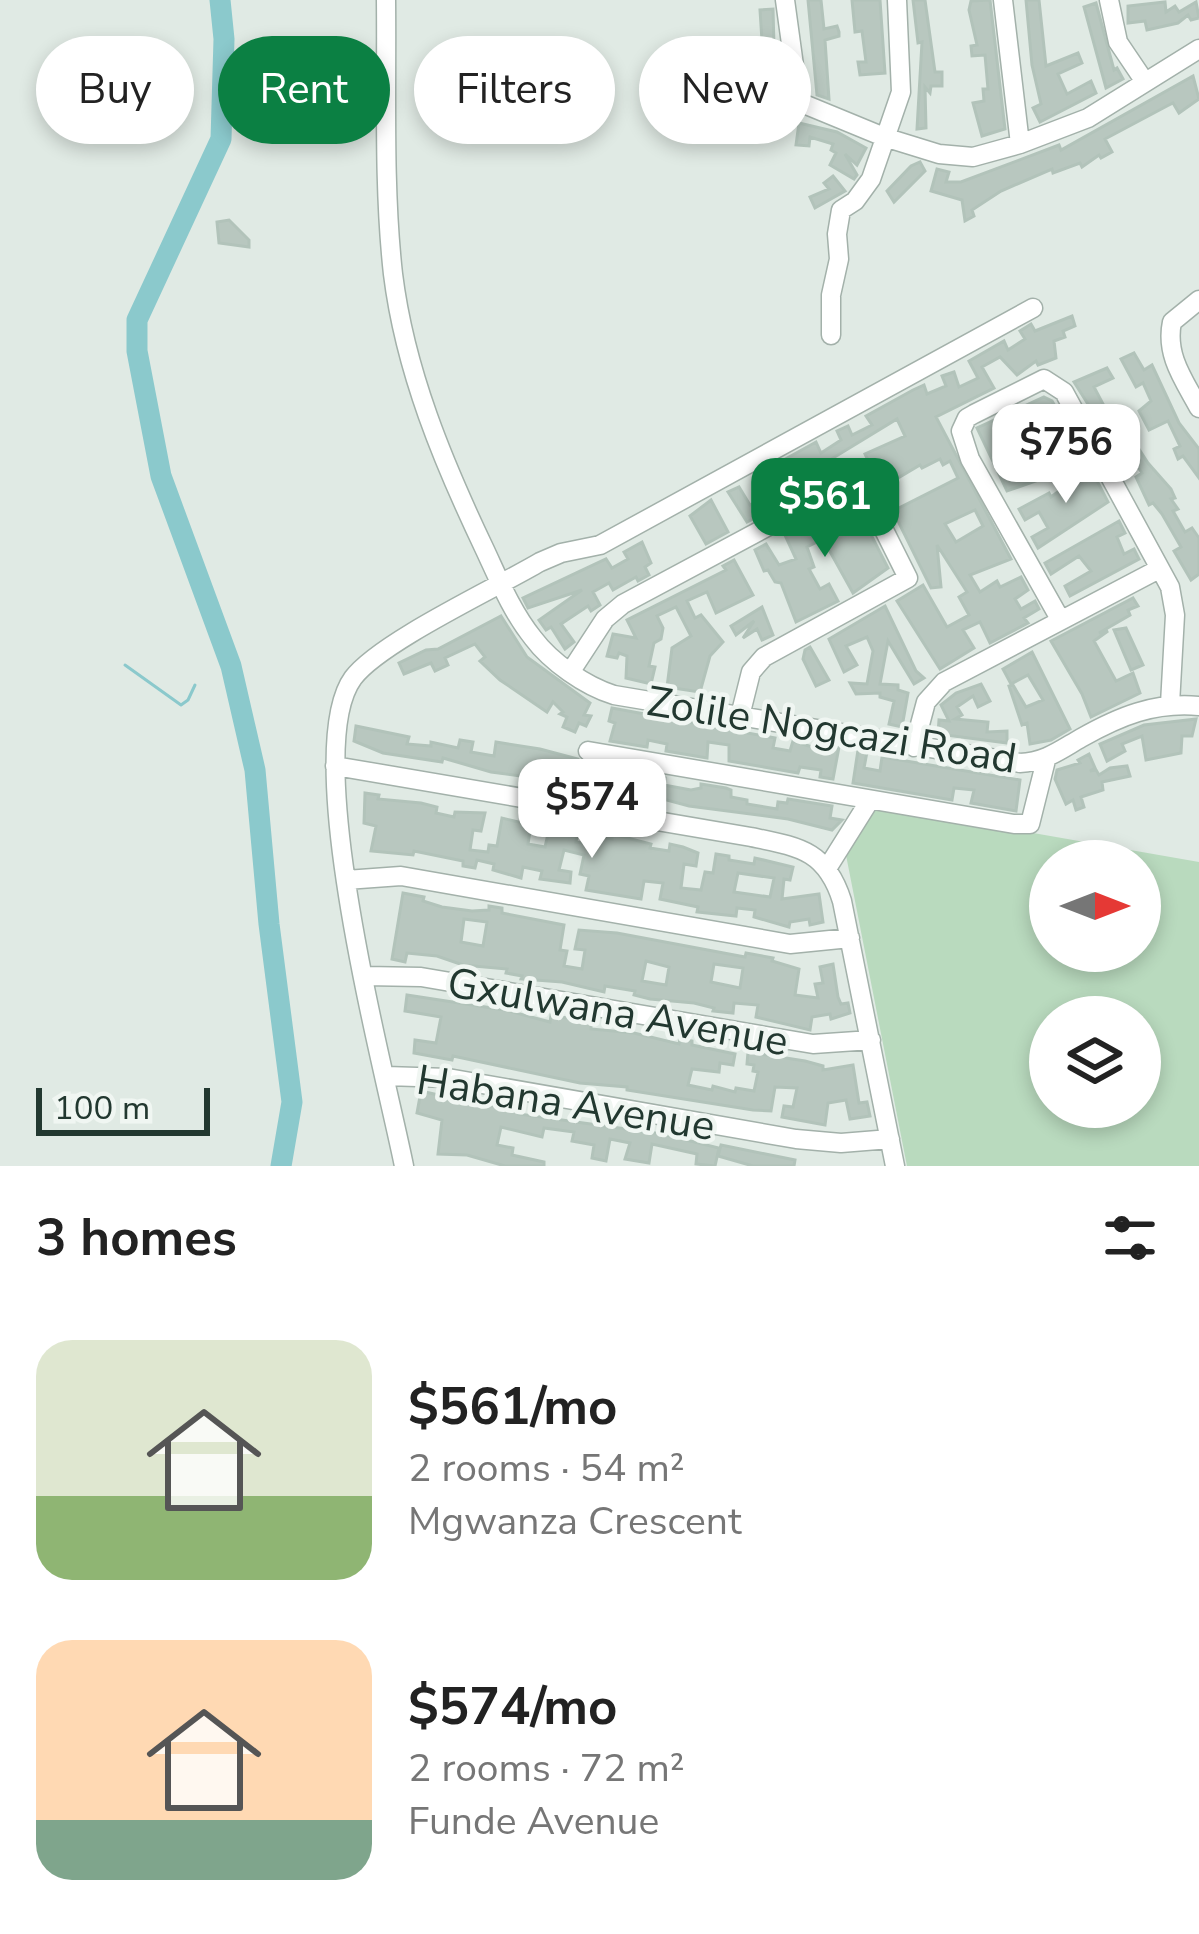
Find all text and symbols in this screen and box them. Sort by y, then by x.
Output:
chip: Buy [36,36,194,144]
chip: Rent [218,36,390,144]
chip: Filters [414,36,615,144]
chip: New [639,36,811,144]
pin: $756 [995,404,1137,506]
text: $756 [1019,416,1113,469]
pin: $561 [754,458,896,560]
text: $561 [778,470,872,523]
street label: Zolile Nogcazi Road [643,673,1021,788]
pin: $574 [521,759,663,861]
text: $574 [545,771,639,824]
north arrow [1029,840,1161,972]
map controls [1029,840,1161,1128]
street label: Gxulwana Avenue [443,954,793,1071]
button: layers [1029,996,1161,1128]
street label: Habana Avenue [413,1052,719,1155]
scale bar [36,1082,210,1135]
text: 100 m [54,1086,150,1131]
text: 3 homes [36,1203,237,1273]
icon: filters [1097,1205,1163,1271]
text: $561/mo [408,1372,617,1442]
icon: home [132,1388,276,1532]
text: 2 rooms · 54 m² [408,1442,685,1495]
text: Mgwanza Crescent [408,1495,742,1548]
text: $574/mo [408,1672,617,1742]
icon: home [132,1688,276,1832]
text: 2 rooms · 72 m² [408,1742,685,1795]
text: Funde Avenue [408,1795,659,1848]

